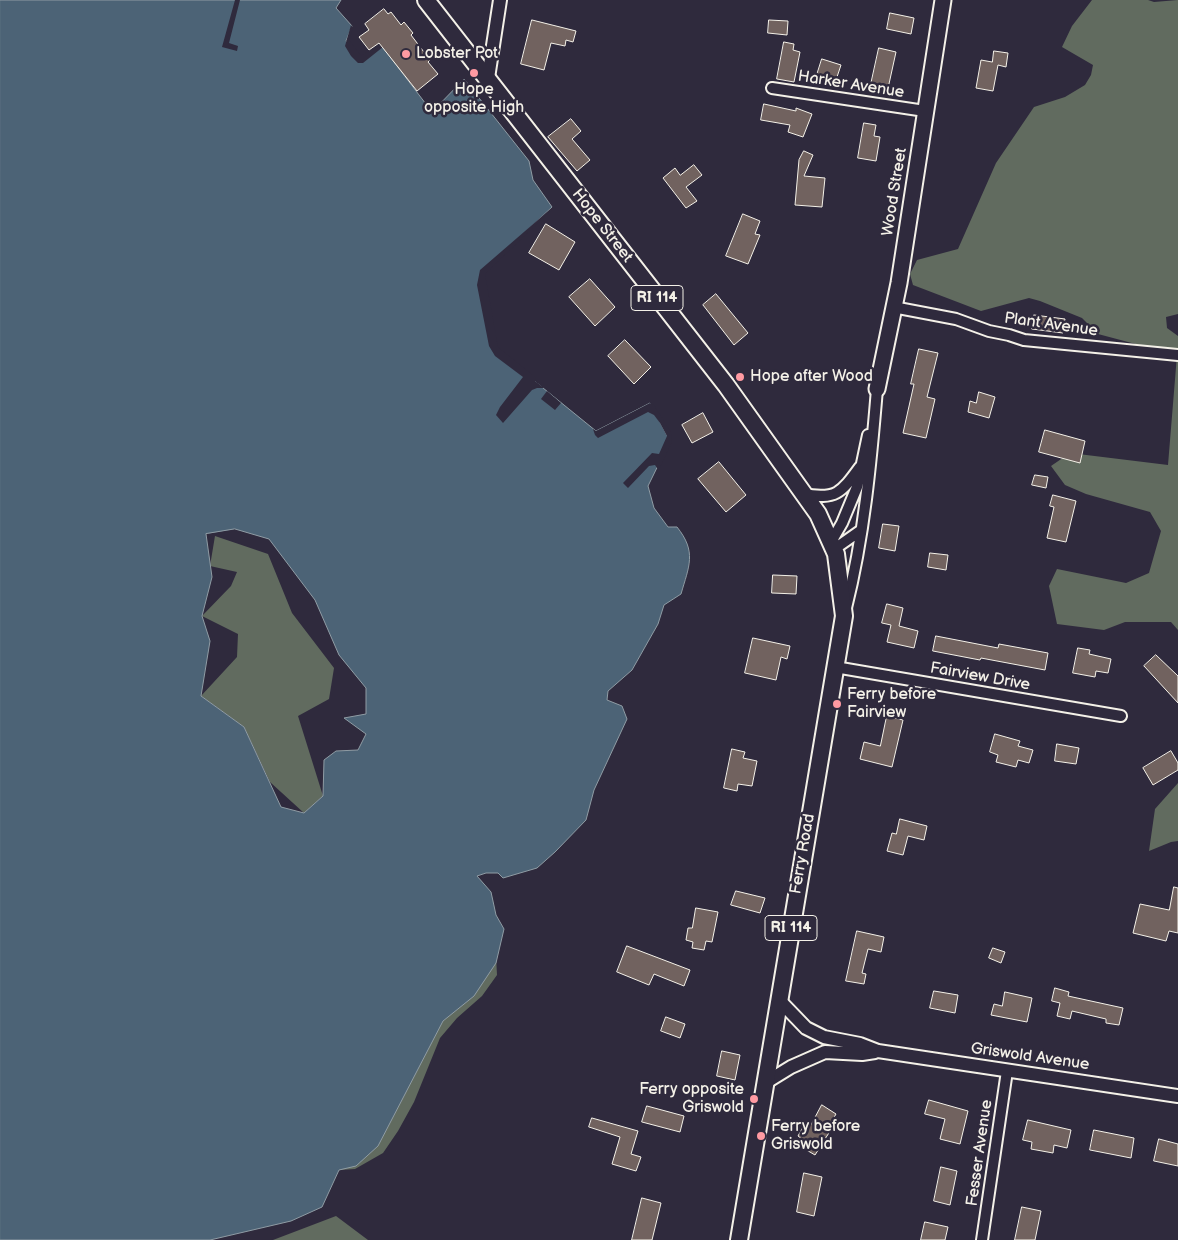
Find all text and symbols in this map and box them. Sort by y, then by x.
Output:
place label: Lobster Pot [416,44,498,64]
marker: Lobster Pot [400,48,412,60]
marker: Hope opposite High [468,67,480,79]
street label: Harker Avenue [796,67,906,103]
place label: Hope opposite High [424,80,524,118]
street label: Wood Street [879,146,911,238]
street label: Hope Street [567,185,637,267]
road number: RI 114 [631,286,683,310]
street label: Plant Avenue [1003,309,1099,341]
place label: Hope after Wood [750,367,873,387]
marker: Hope after Wood [734,371,746,383]
street label: Fairview Drive [928,659,1032,695]
place label: Ferry before Fairview [847,685,936,723]
marker: Ferry before Fairview [831,698,843,710]
street label: Ferry Road [787,812,819,896]
road number: RI 114 [765,916,817,940]
street label: Griswold Avenue [969,1039,1091,1075]
place label: Ferry opposite Griswold [639,1080,744,1118]
marker: Ferry opposite Griswold [748,1093,760,1105]
street label: Fesser Avenue [963,1098,997,1208]
place label: Ferry before Griswold [771,1117,860,1155]
marker: Ferry before Griswold [755,1130,767,1142]

